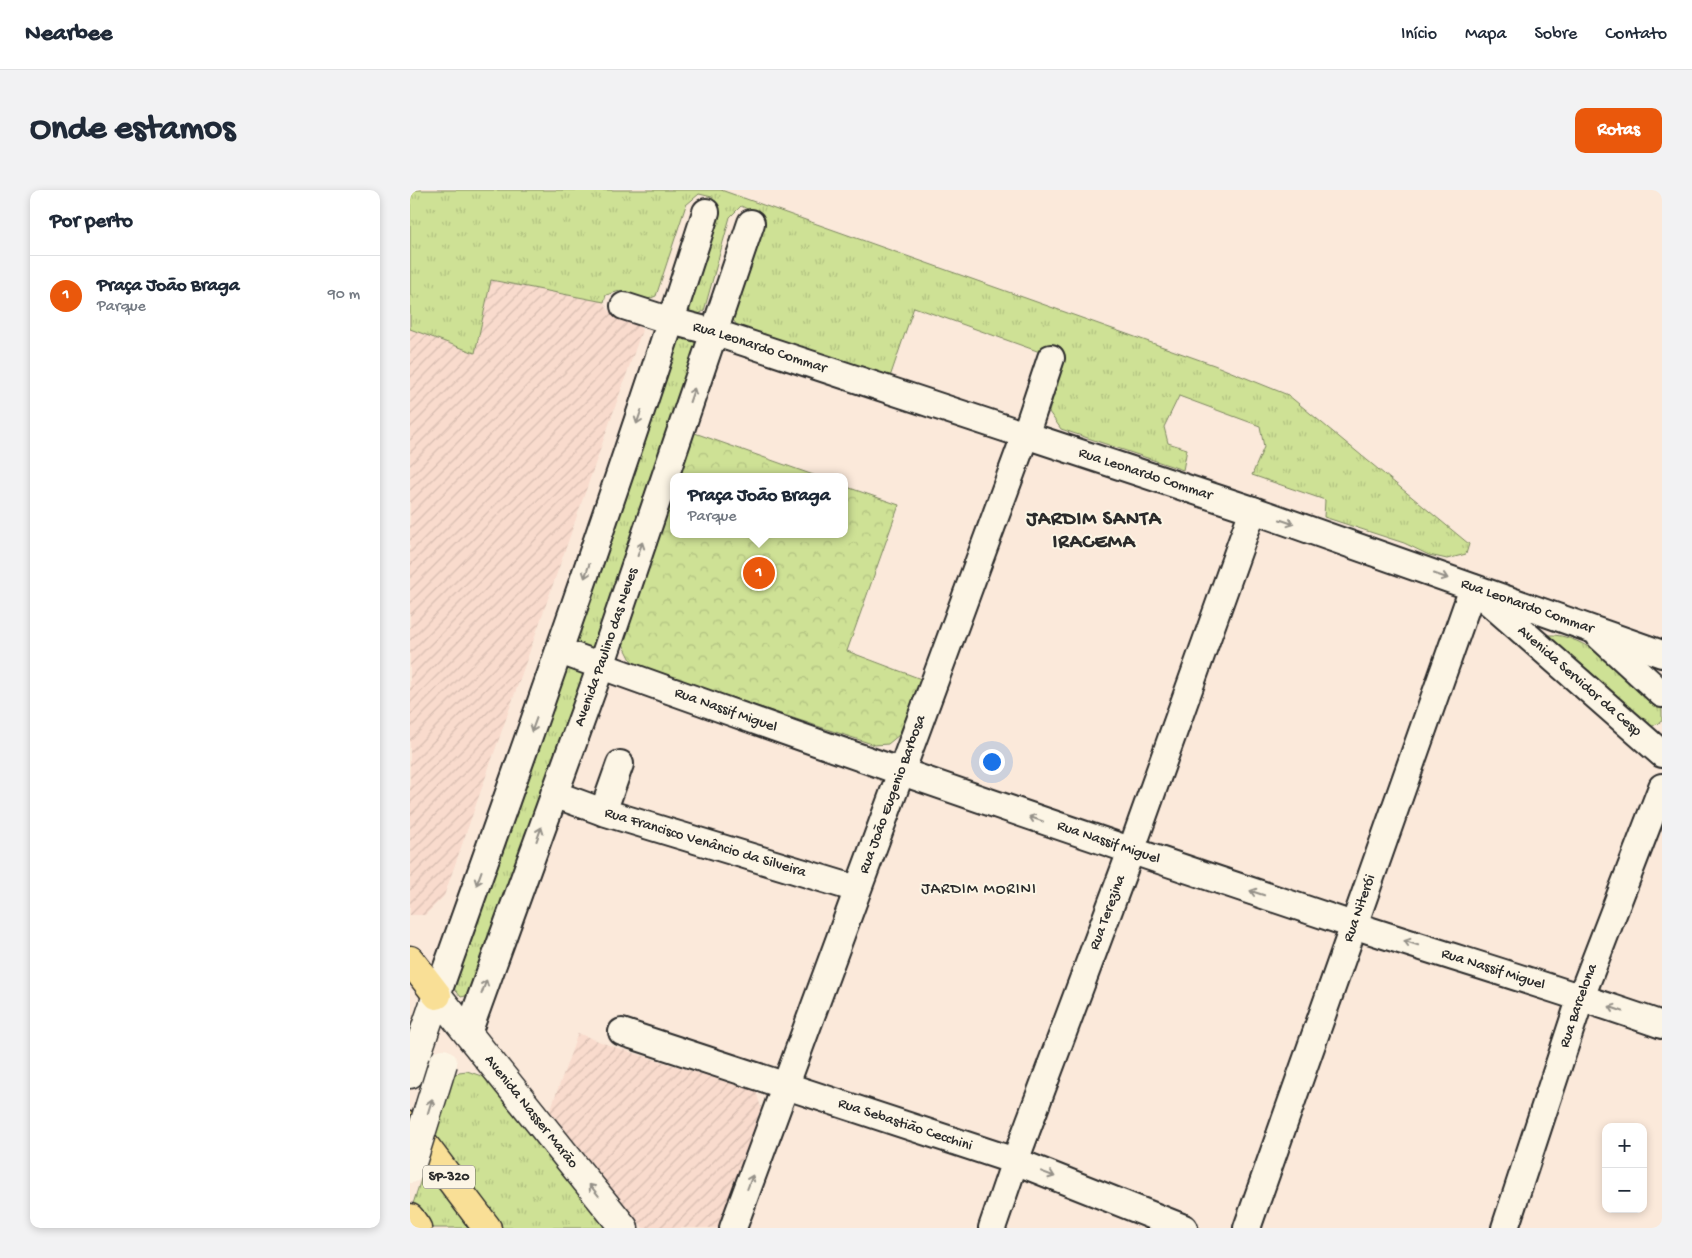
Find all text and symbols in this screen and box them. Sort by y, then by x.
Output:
text: Nearbee [25,20,112,49]
text: Início [1401,24,1437,45]
text: Mapa [1465,24,1506,45]
text: Sobre [1534,24,1577,45]
text: Contato [1605,24,1667,45]
button: Rotas [1575,108,1662,153]
text: Onde estamos [30,110,235,151]
text: Por perto [50,210,133,235]
text: Praça João Braga [97,275,239,298]
text: 1 [63,286,69,305]
text: 90 m [328,286,360,305]
text: Parque [97,298,146,317]
street label: Rua Leonardo Commar [691,318,831,378]
one-way arrow [688,388,697,403]
one-way arrow [634,409,643,424]
street label: Rua Leonardo Commar [1076,444,1216,505]
popup [670,473,848,538]
text: Praça João Braga [688,485,830,508]
text: Parque [688,508,736,527]
district label: JARDIM SANTA IRACEMA [1026,509,1163,555]
one-way arrow [1279,518,1295,528]
one-way arrow [636,542,645,557]
pin: 1 [743,554,775,592]
one-way arrow [582,563,591,578]
street label: Avenida Paulino das Neves [571,565,643,729]
one-way arrow [1432,572,1448,582]
street label: Rua Leonardo Commar [1458,575,1598,639]
street label: Avenida Servidor da Cesp [1513,622,1645,741]
street label: Rua Nassif Miguel [672,684,779,737]
street label: Rua João Eugenio Barbosa [855,712,930,876]
one-way arrow [528,716,538,732]
your location [979,749,1005,775]
street label: Rua Francisco Venâncio da Silveira [602,804,809,882]
one-way arrow [1029,814,1045,823]
street label: Rua Nassif Miguel [1055,817,1162,869]
one-way arrow [535,826,545,842]
one-way arrow [474,870,483,885]
street label: Rua Terezina [1086,872,1130,953]
street label: Rua Niterói [1340,872,1380,944]
district label: JARDIM MORINI [921,881,1037,900]
one-way arrow [1249,887,1265,897]
one-way arrow [1404,938,1420,948]
street label: Rua Nassif Miguel [1439,945,1547,994]
street label: Rua Barcelona [1556,961,1602,1050]
one-way arrow [480,980,489,995]
one-way arrow [1609,1004,1624,1013]
street label: Avenida Nasser Marão [480,1052,582,1172]
street label: Rua Sebastião Cecchini [836,1095,975,1155]
one-way arrow [425,1098,435,1114]
map controls [1602,1123,1647,1213]
button: + [1602,1123,1647,1168]
road number: SP-320 [423,1166,475,1189]
button: − [1602,1168,1647,1213]
one-way arrow [1040,1170,1055,1180]
one-way arrow [746,1175,755,1191]
one-way arrow [588,1184,599,1197]

